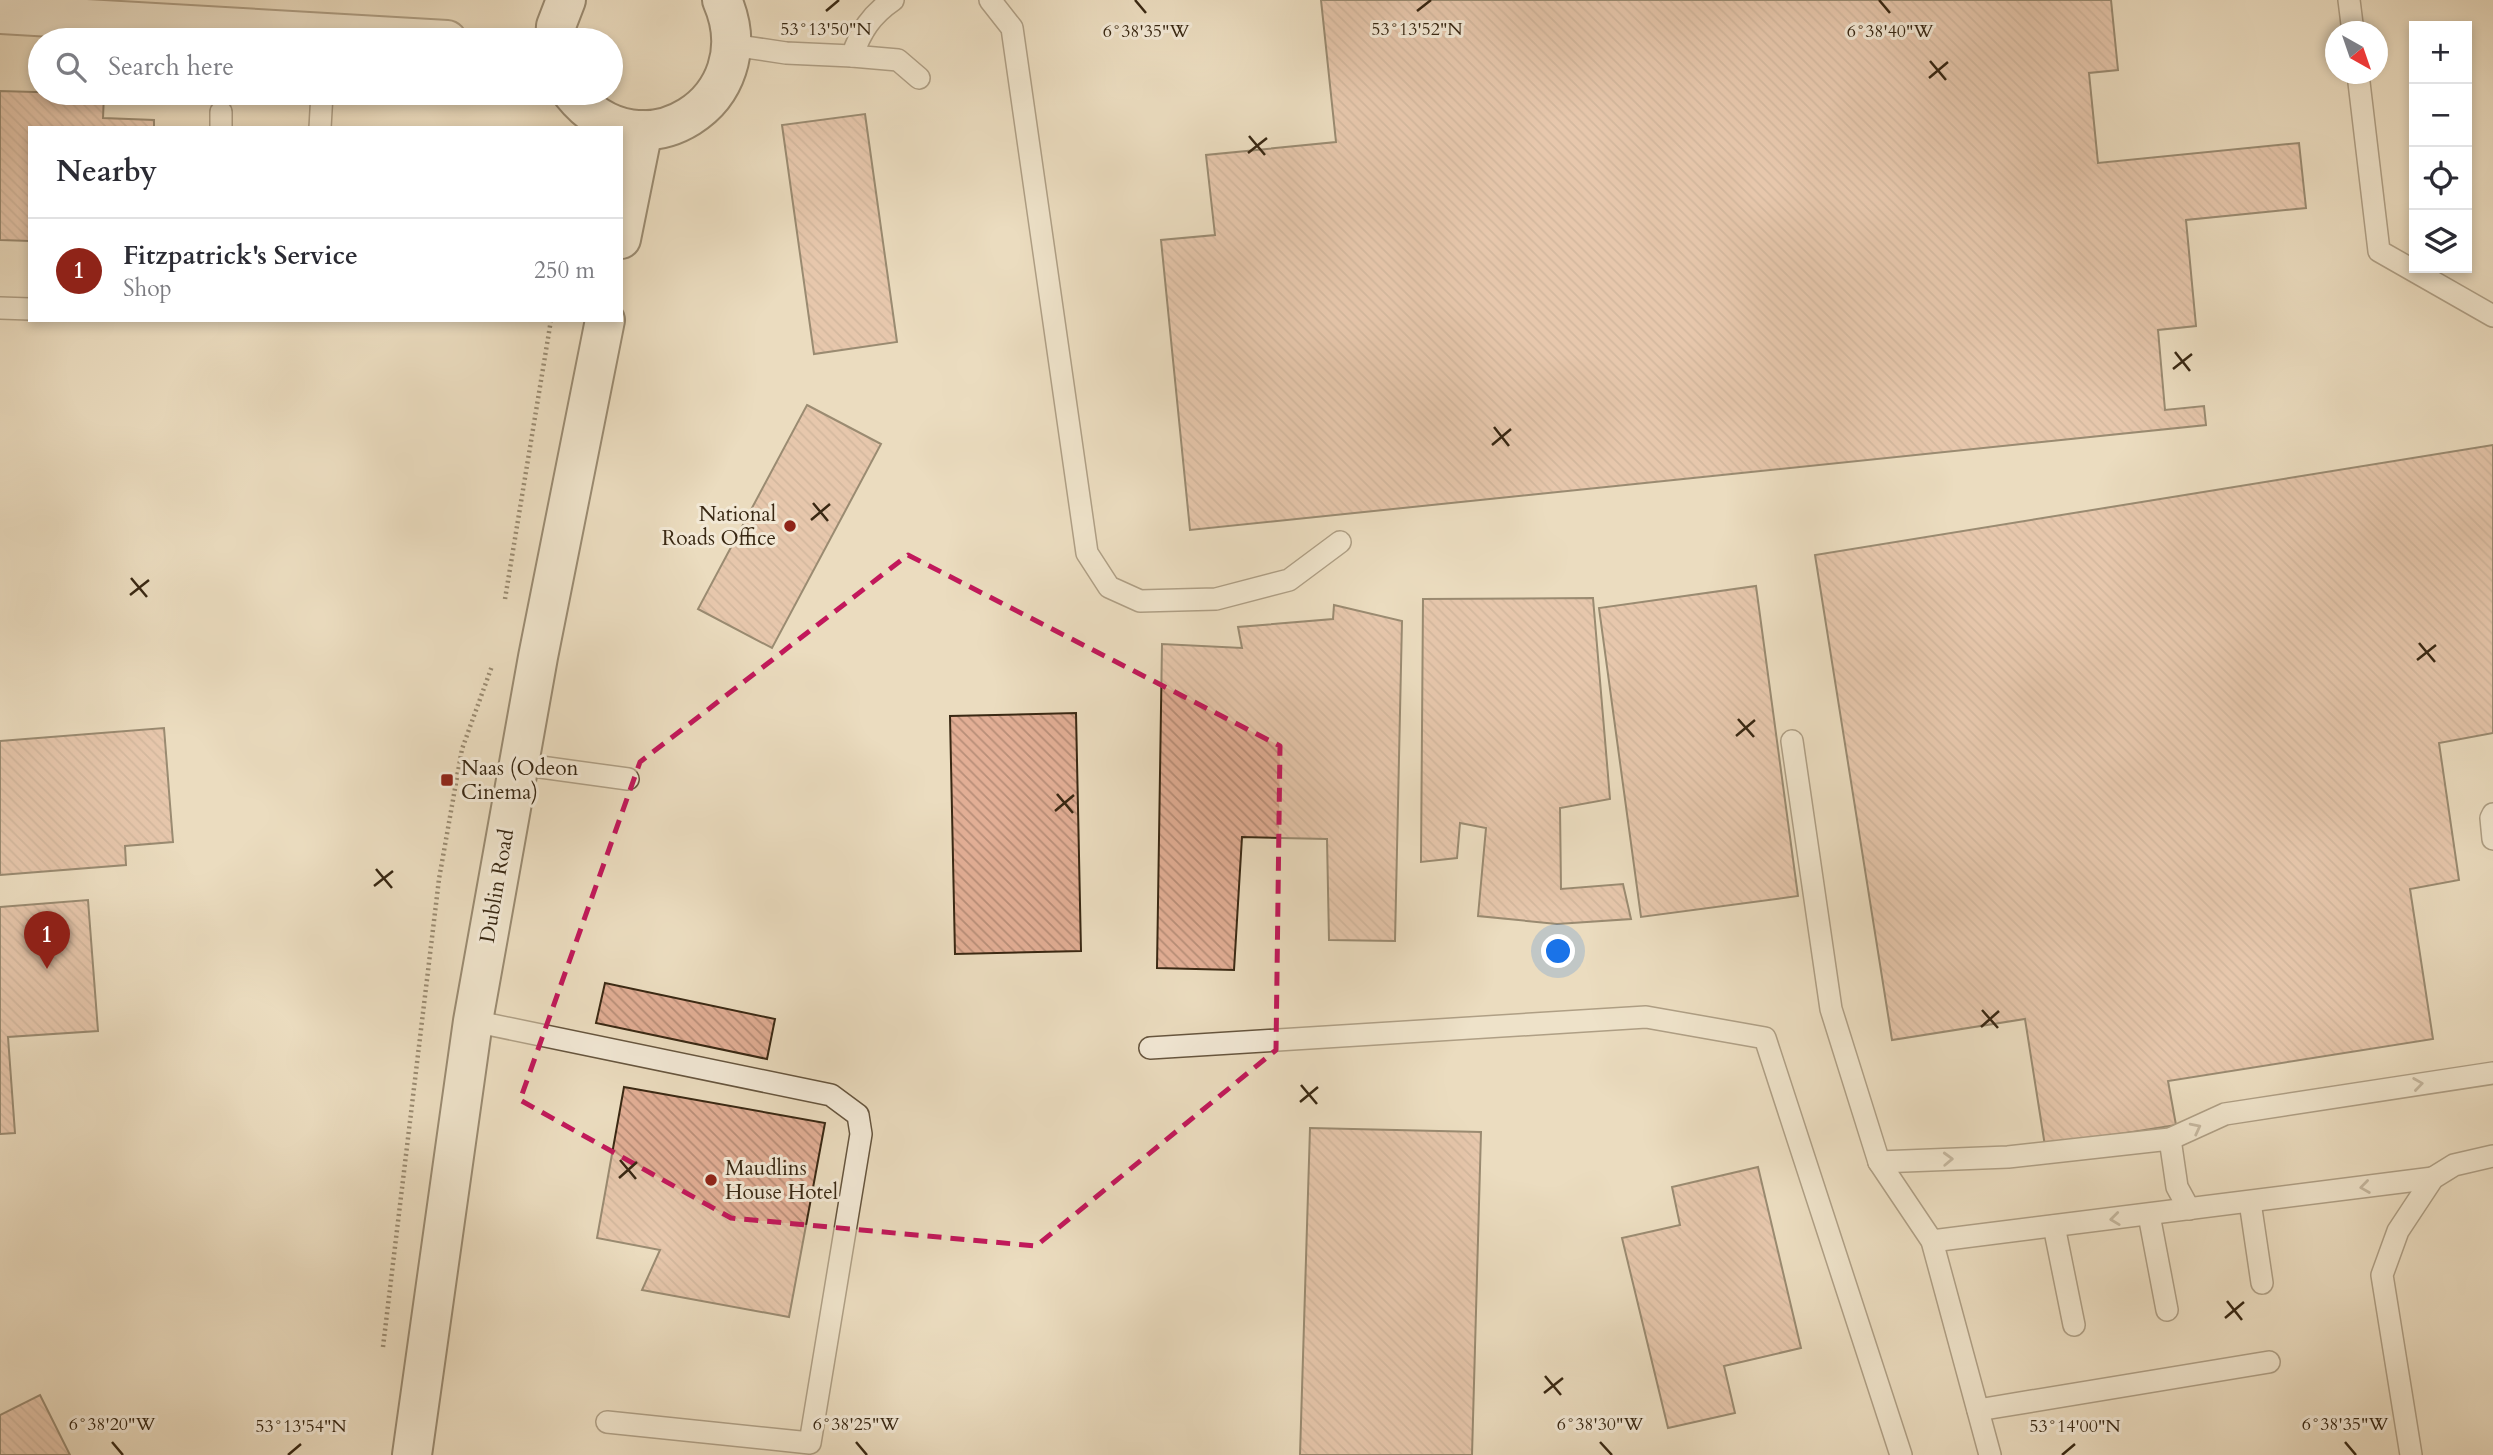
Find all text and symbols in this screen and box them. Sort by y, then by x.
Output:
text: 53°13'50"N [780,17,872,42]
text: 53°13'52"N [1371,17,1463,42]
text: 6°38'35"W [1103,19,1189,44]
text: 6°38'40"W [1847,19,1933,44]
north arrow [2325,21,2388,84]
map controls [2409,21,2472,273]
button: + [2409,21,2472,84]
search box [28,28,623,105]
icon: search [52,48,90,86]
text: Search here [108,49,234,84]
button: − [2409,84,2472,147]
button: locate [2409,147,2472,210]
text: Nearby [56,151,157,192]
button: layers [2409,210,2472,273]
text: Fitzpatrick's Service [123,238,358,273]
text: 1 [73,255,85,286]
text: 250 m [534,255,595,286]
text: Shop [123,273,172,304]
place label: National Roads Office [662,500,776,553]
marker: National Roads Office [782,518,798,534]
place label: Naas (Odeon Cinema) [461,754,579,807]
marker: Naas (Odeon Cinema) [439,772,455,788]
street label: Dublin Road [473,827,521,945]
pin: 1 [24,911,70,969]
your location [1541,934,1575,968]
one-way arrow [2412,1077,2424,1092]
one-way arrow [2189,1122,2201,1136]
one-way arrow [1942,1152,1953,1167]
place label: Maudlins House Hotel [725,1154,838,1207]
marker: Maudlins House Hotel [703,1172,719,1188]
one-way arrow [2359,1180,2371,1195]
one-way arrow [2109,1211,2121,1226]
text: 6°38'20"W [69,1412,155,1437]
text: 6°38'25"W [813,1412,899,1437]
text: 6°38'30"W [1557,1412,1643,1437]
text: 6°38'35"W [2302,1412,2388,1437]
text: 53°13'54"N [255,1414,347,1439]
text: 53°14'00"N [2029,1414,2121,1439]

